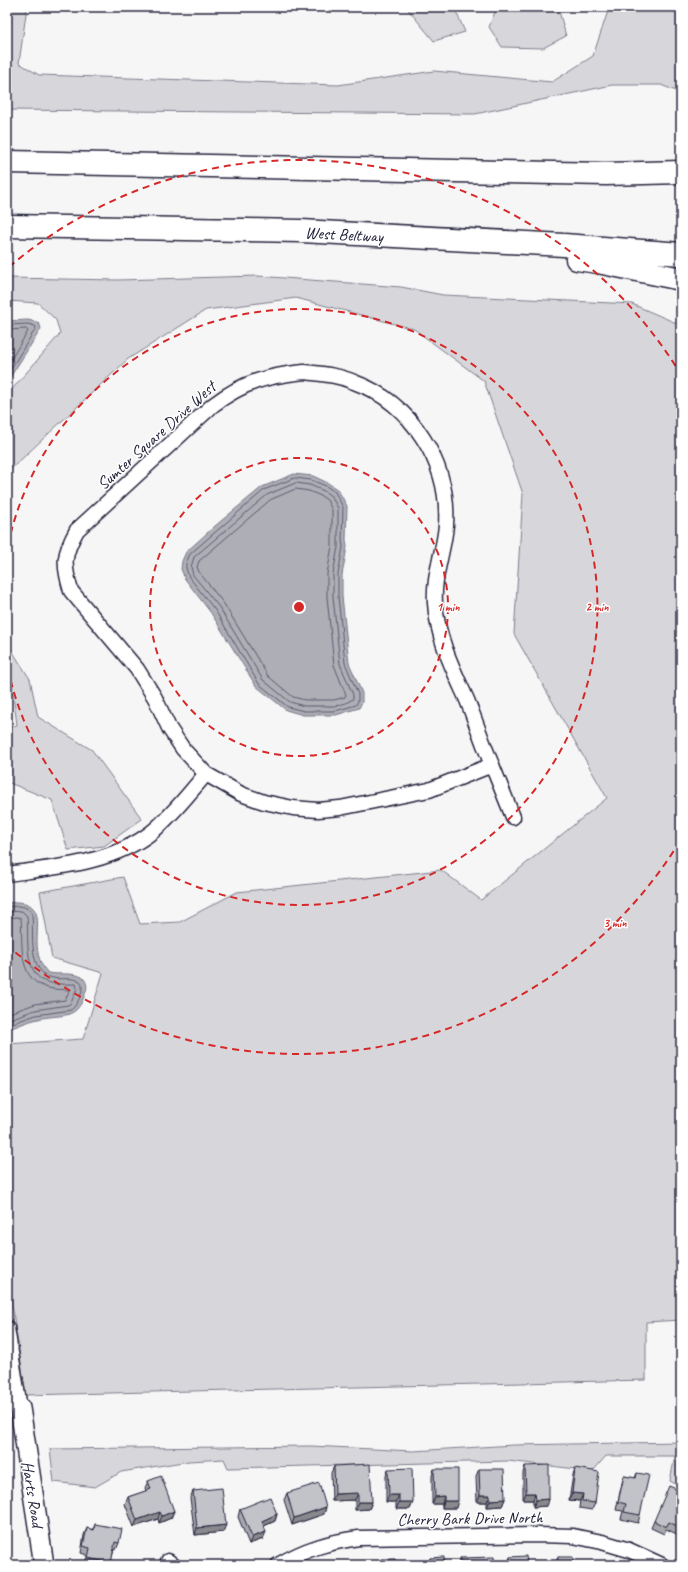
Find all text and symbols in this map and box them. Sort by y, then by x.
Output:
street label: West Beltway [305,222,385,247]
street label: Sumter Square Drive West [93,375,222,494]
text: 1 min [437,599,460,615]
text: 2 min [586,599,609,615]
centre of rings [292,600,306,614]
text: 3 min [604,915,627,931]
street label: Harts Road [17,1459,48,1531]
street label: Cherry Bark Drive North [397,1507,544,1530]

